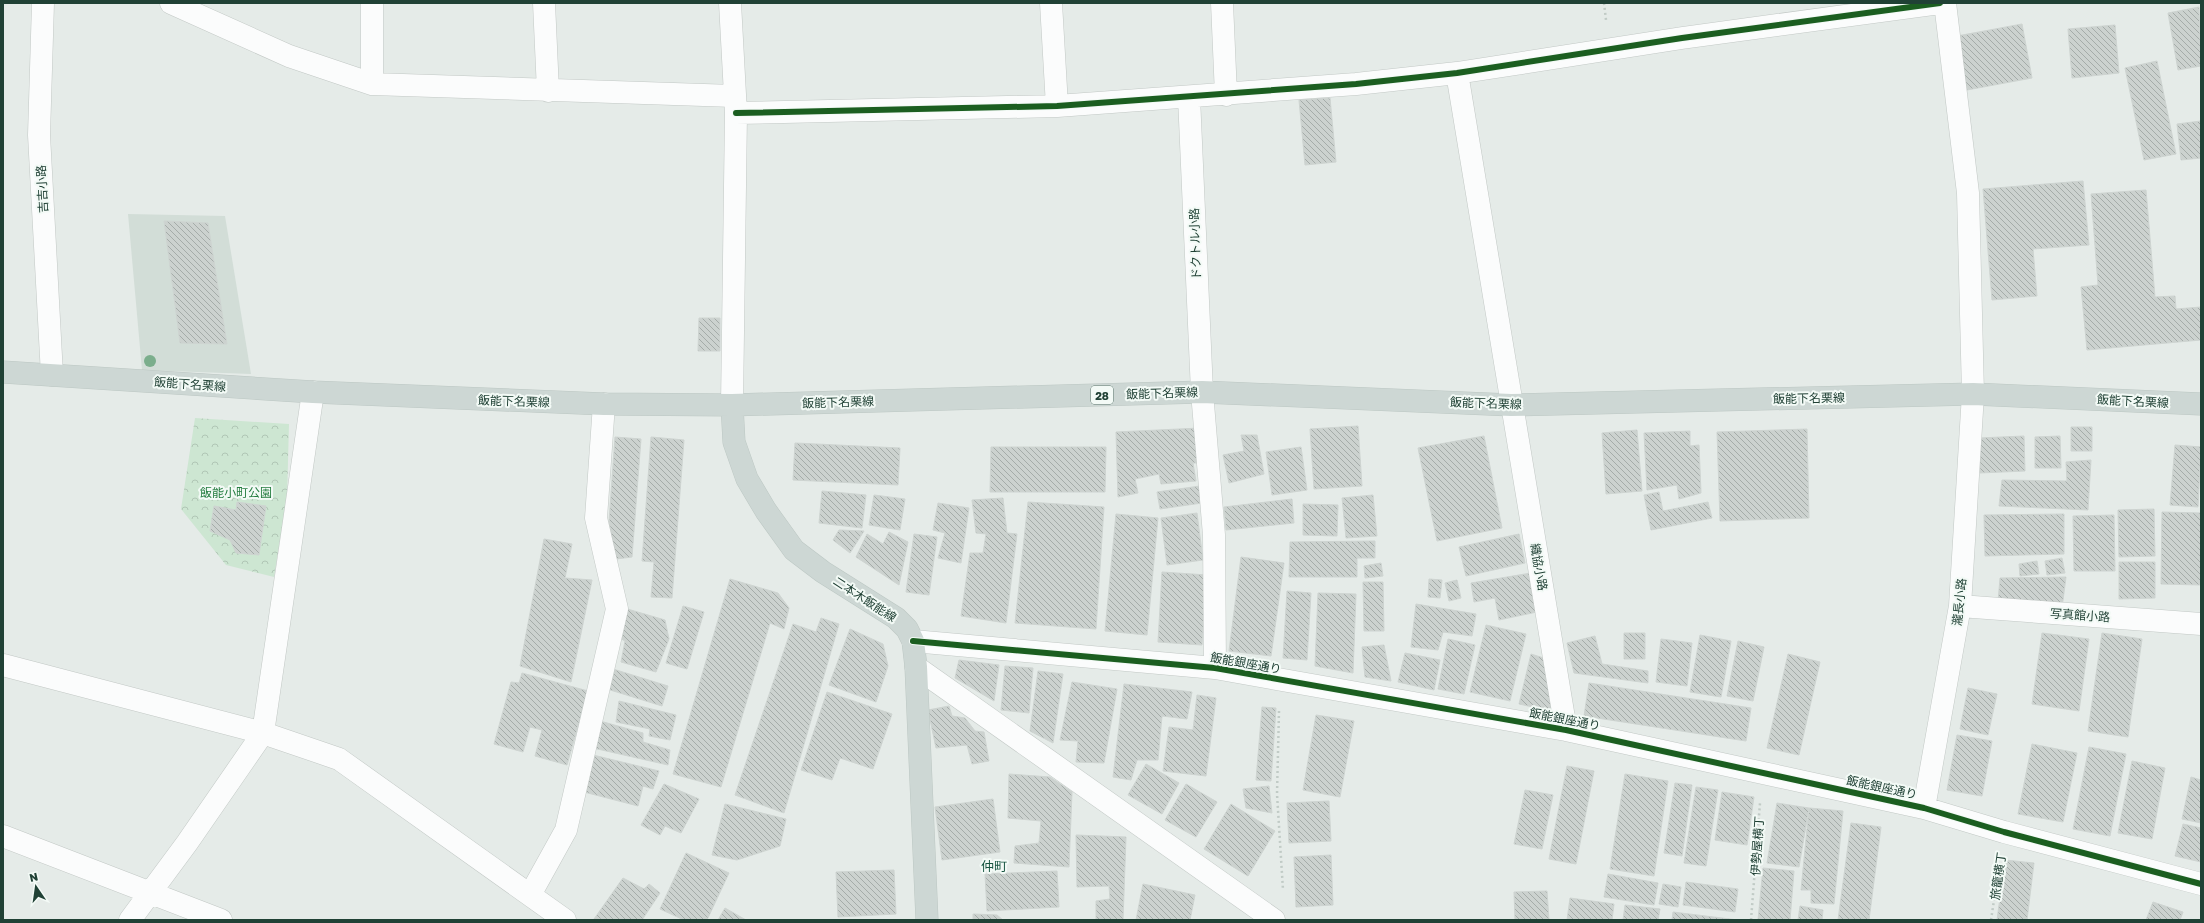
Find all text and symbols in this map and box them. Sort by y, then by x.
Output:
street label: 吉吉小路 [33,165,51,213]
street label: ドクトル小路 [1186,208,1204,280]
street label: 飯能下名栗線 [154,374,226,394]
street label: 飯能下名栗線 [1126,384,1198,402]
road number: 28 [1091,386,1113,404]
street label: 飯能下名栗線 [1773,390,1845,406]
street label: 飯能下名栗線 [478,392,550,410]
street label: 飯能下名栗線 [2097,392,2169,410]
street label: 飯能下名栗線 [802,393,874,411]
street label: 飯能下名栗線 [1450,394,1522,412]
park label: 飯能小町公園 [200,485,272,500]
street label: 織協小路 [1527,542,1551,592]
street label: 二本木飯能線 [831,573,899,625]
street label: 瀧長小路 [1949,577,1969,627]
street label: 写真館小路 [2050,605,2110,625]
street label: 飯能銀座通り [1209,649,1283,677]
street label: 飯能銀座通り [1528,705,1602,733]
street label: 飯能銀座通り [1845,772,1919,802]
street label: 伊勢屋横丁 [1747,816,1767,876]
street label: 旅籠横丁 [1987,851,2009,901]
district label: 仲町 [981,858,1007,874]
north arrow [16,867,56,907]
text: N [28,869,39,884]

